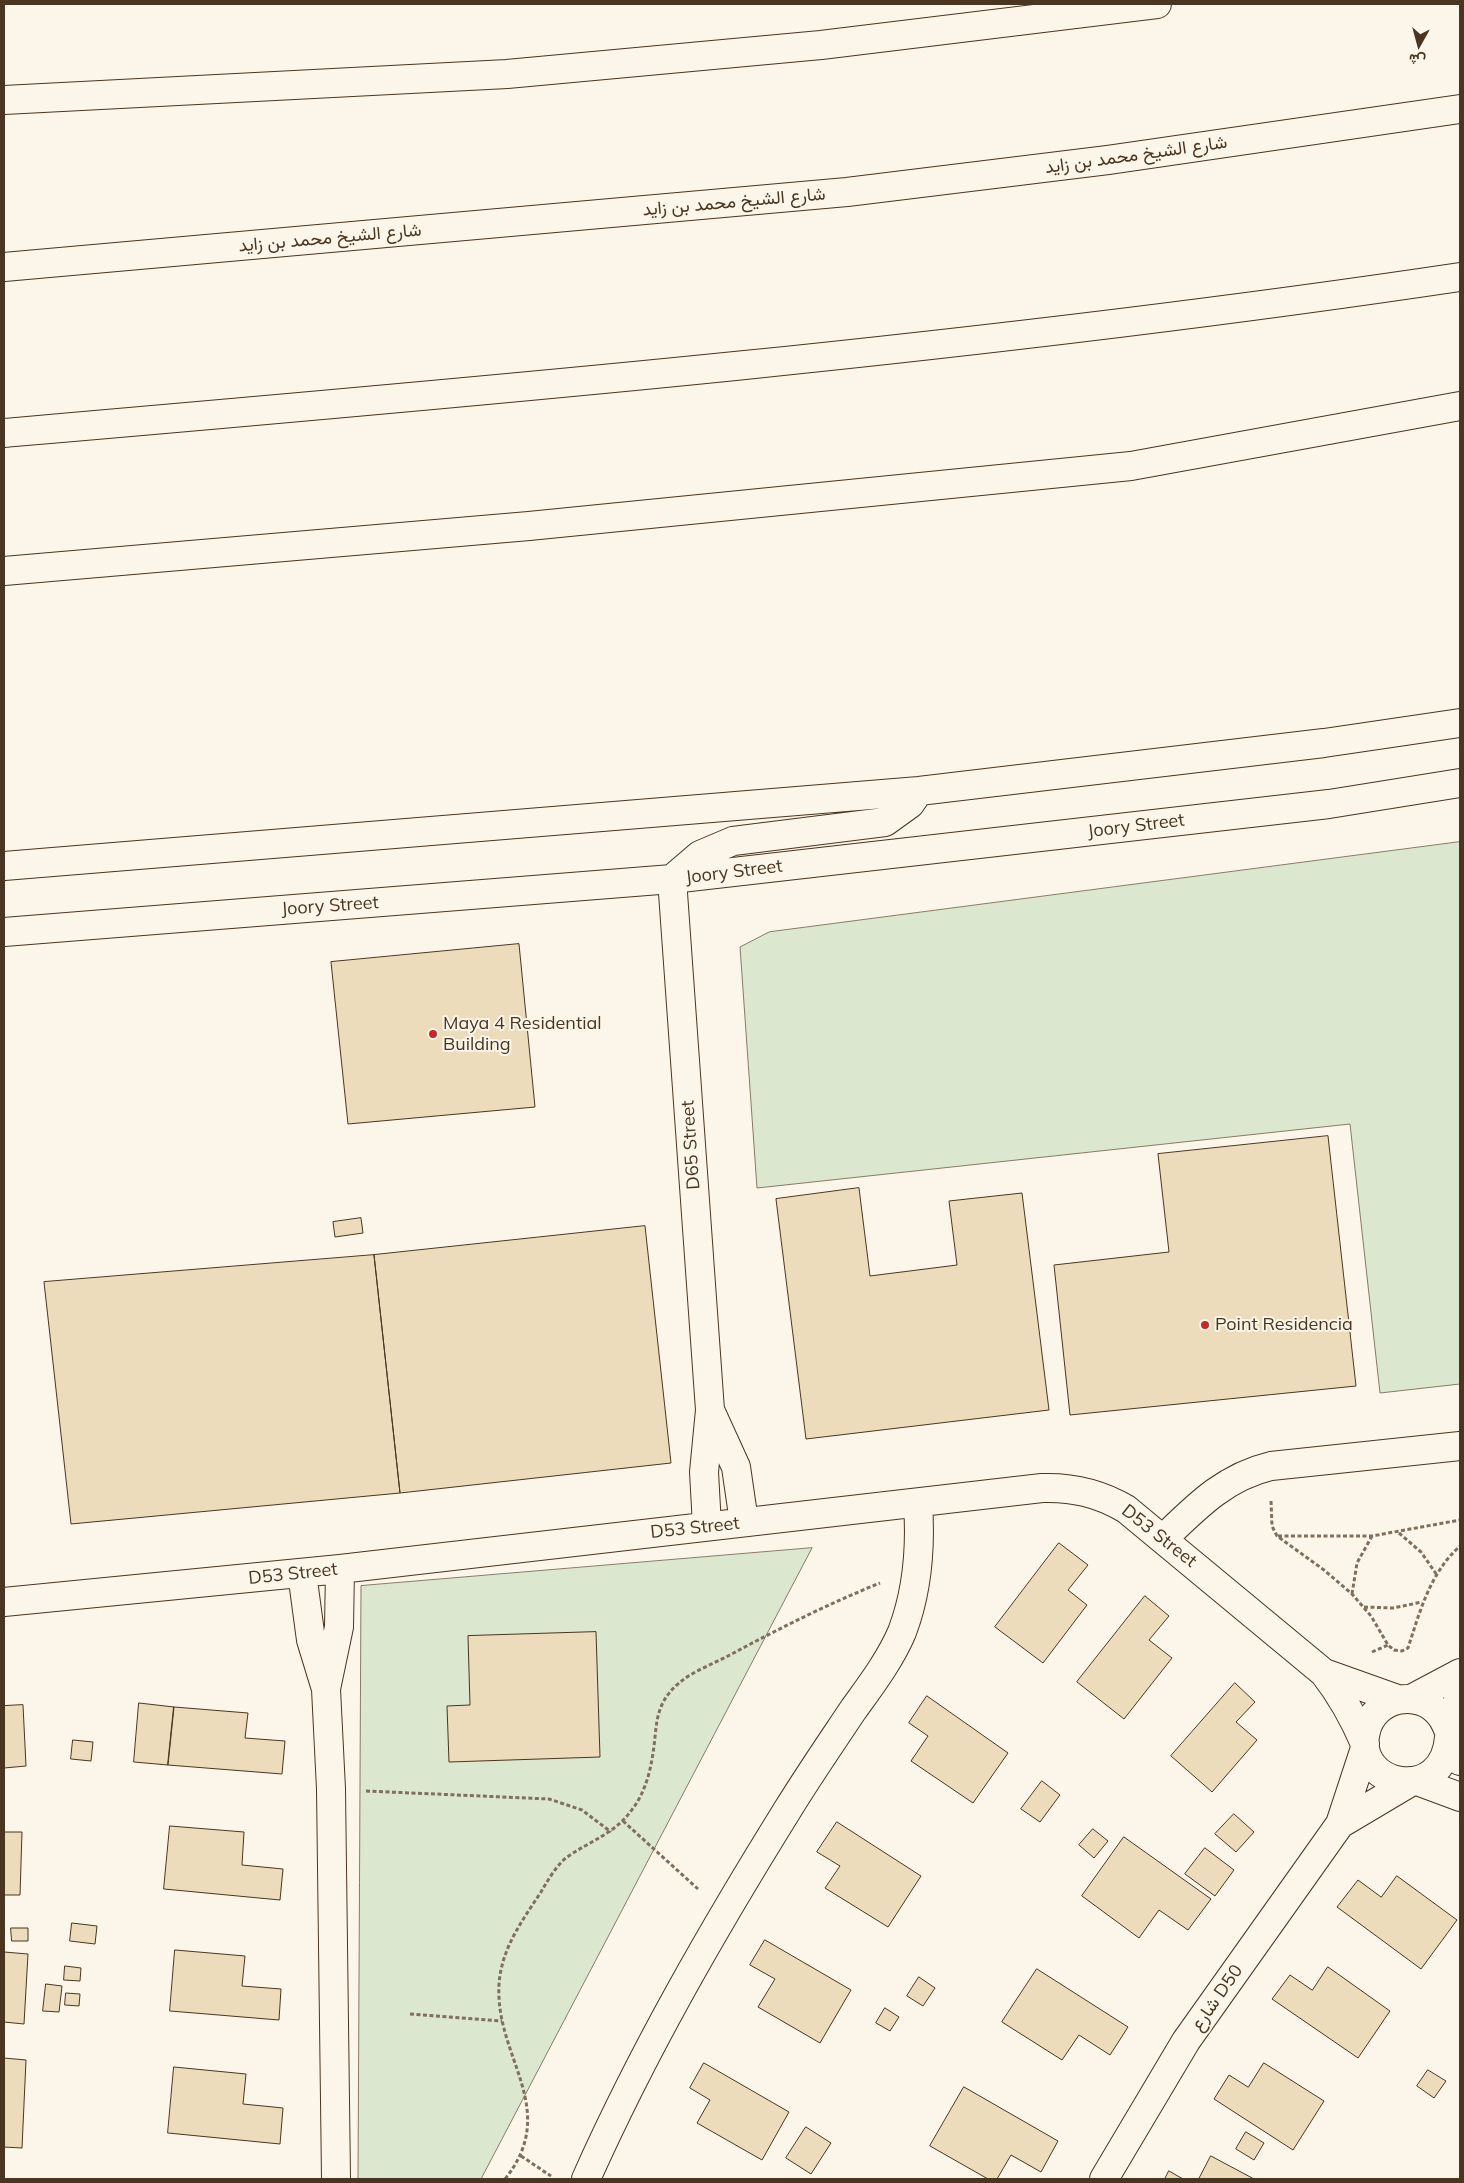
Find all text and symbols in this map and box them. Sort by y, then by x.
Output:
north arrow [1394,20,1444,70]
text: ش [1408,50,1427,70]
street label: شارع الشيخ محمد بن زايد [1044,132,1228,178]
street label: شارع الشيخ محمد بن زايد [642,183,826,221]
street label: شارع الشيخ محمد بن زايد [238,219,422,257]
street label: Joory Street [1086,809,1186,843]
street label: Joory Street [684,855,784,889]
street label: Joory Street [281,892,379,920]
place label: Maya 4 Residential Building [443,1013,602,1056]
marker: Maya 4 Residential Building [427,1028,439,1040]
street label: D65 Street [677,1100,705,1190]
place label: Point Residencia [1215,1314,1353,1336]
marker: Point Residencia [1199,1319,1211,1331]
street label: D53 Street [1117,1500,1201,1572]
street label: D53 Street [649,1513,741,1543]
street label: D53 Street [247,1559,339,1589]
street label: شارع D50 [1186,1961,1248,2035]

